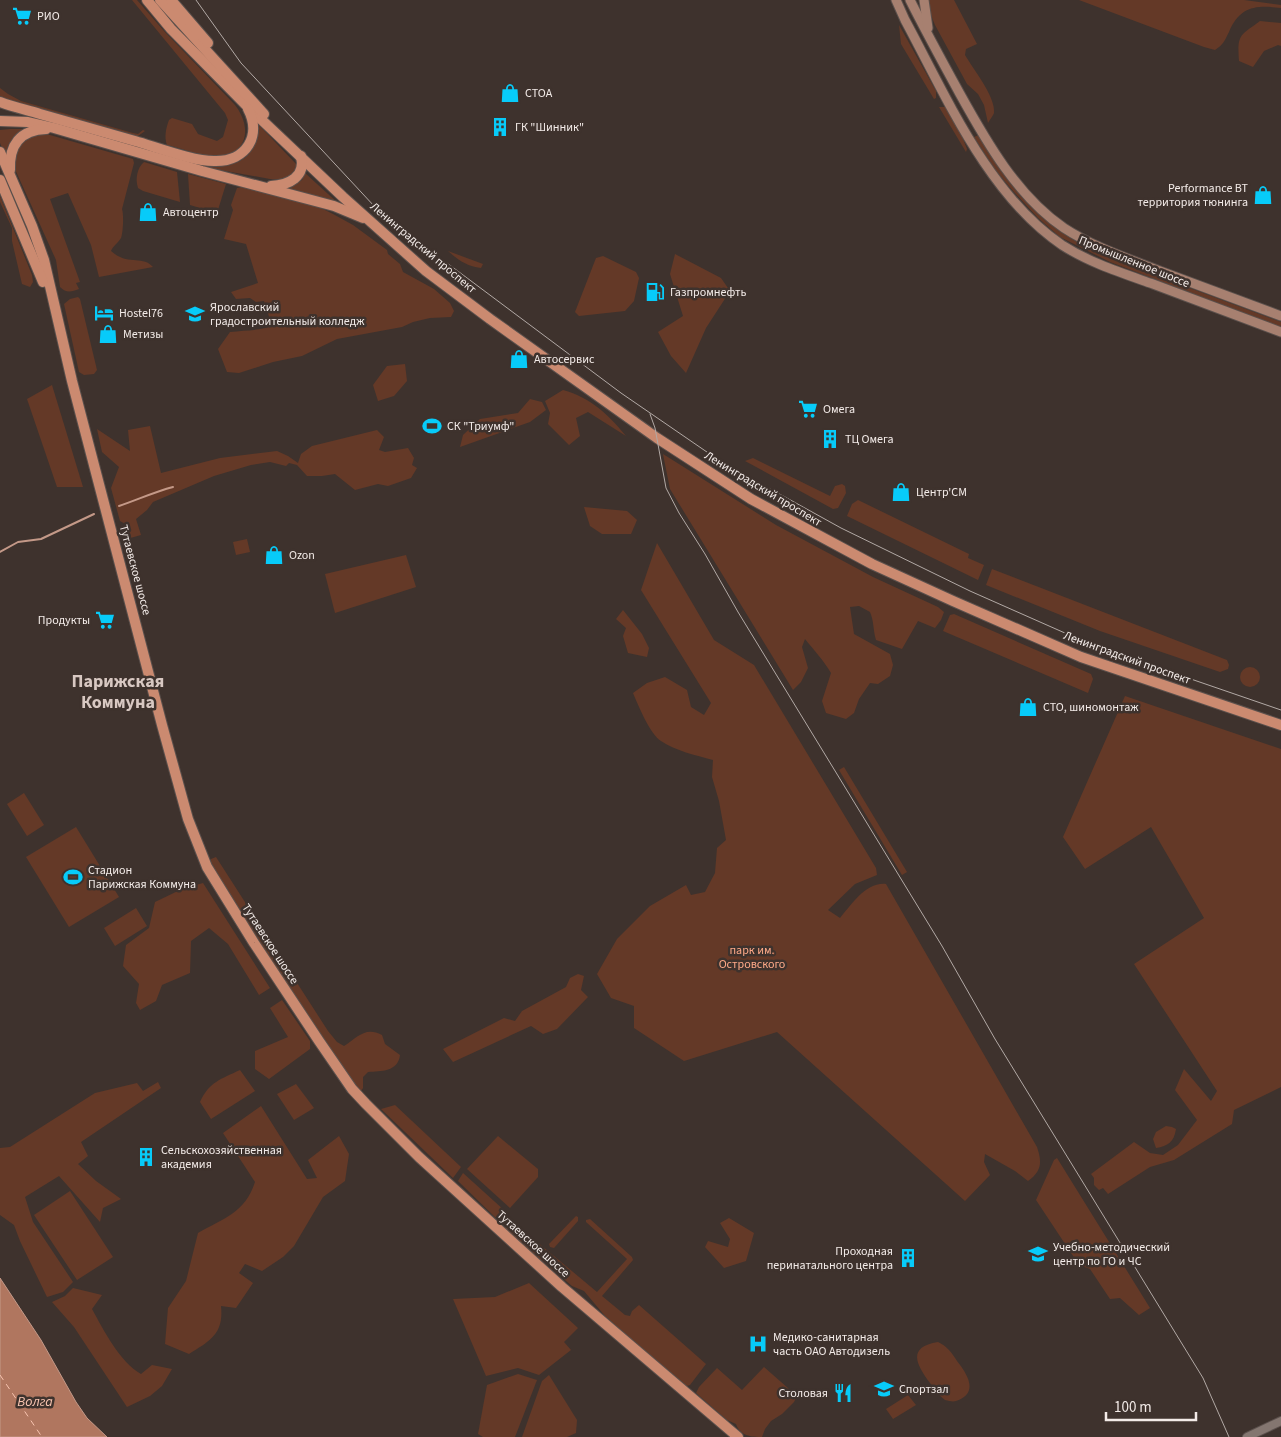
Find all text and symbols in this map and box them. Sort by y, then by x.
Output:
supermarket icon: РИО [11,5,33,27]
place label: РИО [37,8,60,25]
shop icon: СТОА [499,82,521,104]
place label: СТОА [525,85,553,102]
building icon: ГК "Шинник" [489,116,511,138]
place label: ГК "Шинник" [515,119,584,136]
place label: Performance BT территория тюнинга [1137,180,1249,211]
shop icon: Performance BT территория тюнинга [1252,184,1274,206]
street label: Ленинградский проспект [366,198,480,298]
shop icon: Автоцентр [137,201,159,223]
place label: Автоцентр [163,204,219,221]
street label: Промышленное шоссе [1076,232,1192,292]
fuel station icon: Газпромнефть [644,281,666,303]
place label: Газпромнефть [670,284,747,301]
place label: Ярославский градостроительный колледж [210,299,365,330]
hotel icon: Hostel76 [93,302,115,324]
school or university icon: Ярославский градостроительный колледж [184,303,206,325]
place label: Hostel76 [119,305,163,322]
shop icon: Метизы [97,323,119,345]
place label: Метизы [123,326,163,343]
shop icon: Автосервис [508,348,530,370]
place label: Автосервис [534,351,595,368]
supermarket icon: Омега [797,398,819,420]
place label: Омега [823,401,855,418]
sports icon: СК "Триумф" [421,415,443,437]
place label: СК "Триумф" [447,418,514,435]
building icon: ТЦ Омега [819,428,841,450]
place label: ТЦ Омега [845,431,894,448]
street label: Ленинградский проспект [701,447,825,531]
shop icon: Центр'СМ [890,481,912,503]
place label: Центр'СМ [916,484,967,501]
street label: Тутаевское шоссе [115,523,155,617]
shop icon: Ozon [263,544,285,566]
place label: Ozon [289,547,315,564]
supermarket icon: Продукты [94,609,116,631]
place label: Продукты [38,612,90,629]
street label: Ленинградский проспект [1061,627,1193,689]
district label: Парижская Коммуна [72,669,164,715]
shop icon: СТО, шиномонтаж [1017,696,1039,718]
place label: СТО, шиномонтаж [1043,699,1139,716]
place label: Стадион Парижская Коммуна [88,862,196,893]
sports icon: Стадион Парижская Коммуна [62,866,84,888]
street label: Тутаевское шоссе [238,900,302,988]
park label: парк им. Островского [719,942,785,973]
place label: Сельскохозяйственная академия [161,1142,282,1173]
building icon: Сельскохозяйственная академия [135,1146,157,1168]
street label: Тутаевское шоссе [493,1207,573,1281]
place label: Учебно-методический центр по ГО и ЧС [1053,1239,1170,1270]
place label: Проходная перинатального центра [767,1243,893,1274]
school or university icon: Учебно-методический центр по ГО и ЧС [1027,1243,1049,1265]
building icon: Проходная перинатального центра [897,1247,919,1269]
place label: Медико-санитарная часть ОАО Автодизель [773,1329,890,1360]
hospital icon: Медико-санитарная часть ОАО Автодизель [747,1333,769,1355]
school or university icon: Спортзал [873,1378,895,1400]
place label: Спортзал [899,1381,949,1398]
restaurant icon: Столовая [832,1382,854,1404]
place label: Столовая [778,1385,828,1402]
scale bar [1106,1390,1196,1422]
water label: Волга [17,1392,53,1412]
text: 100 m [1114,1397,1152,1418]

